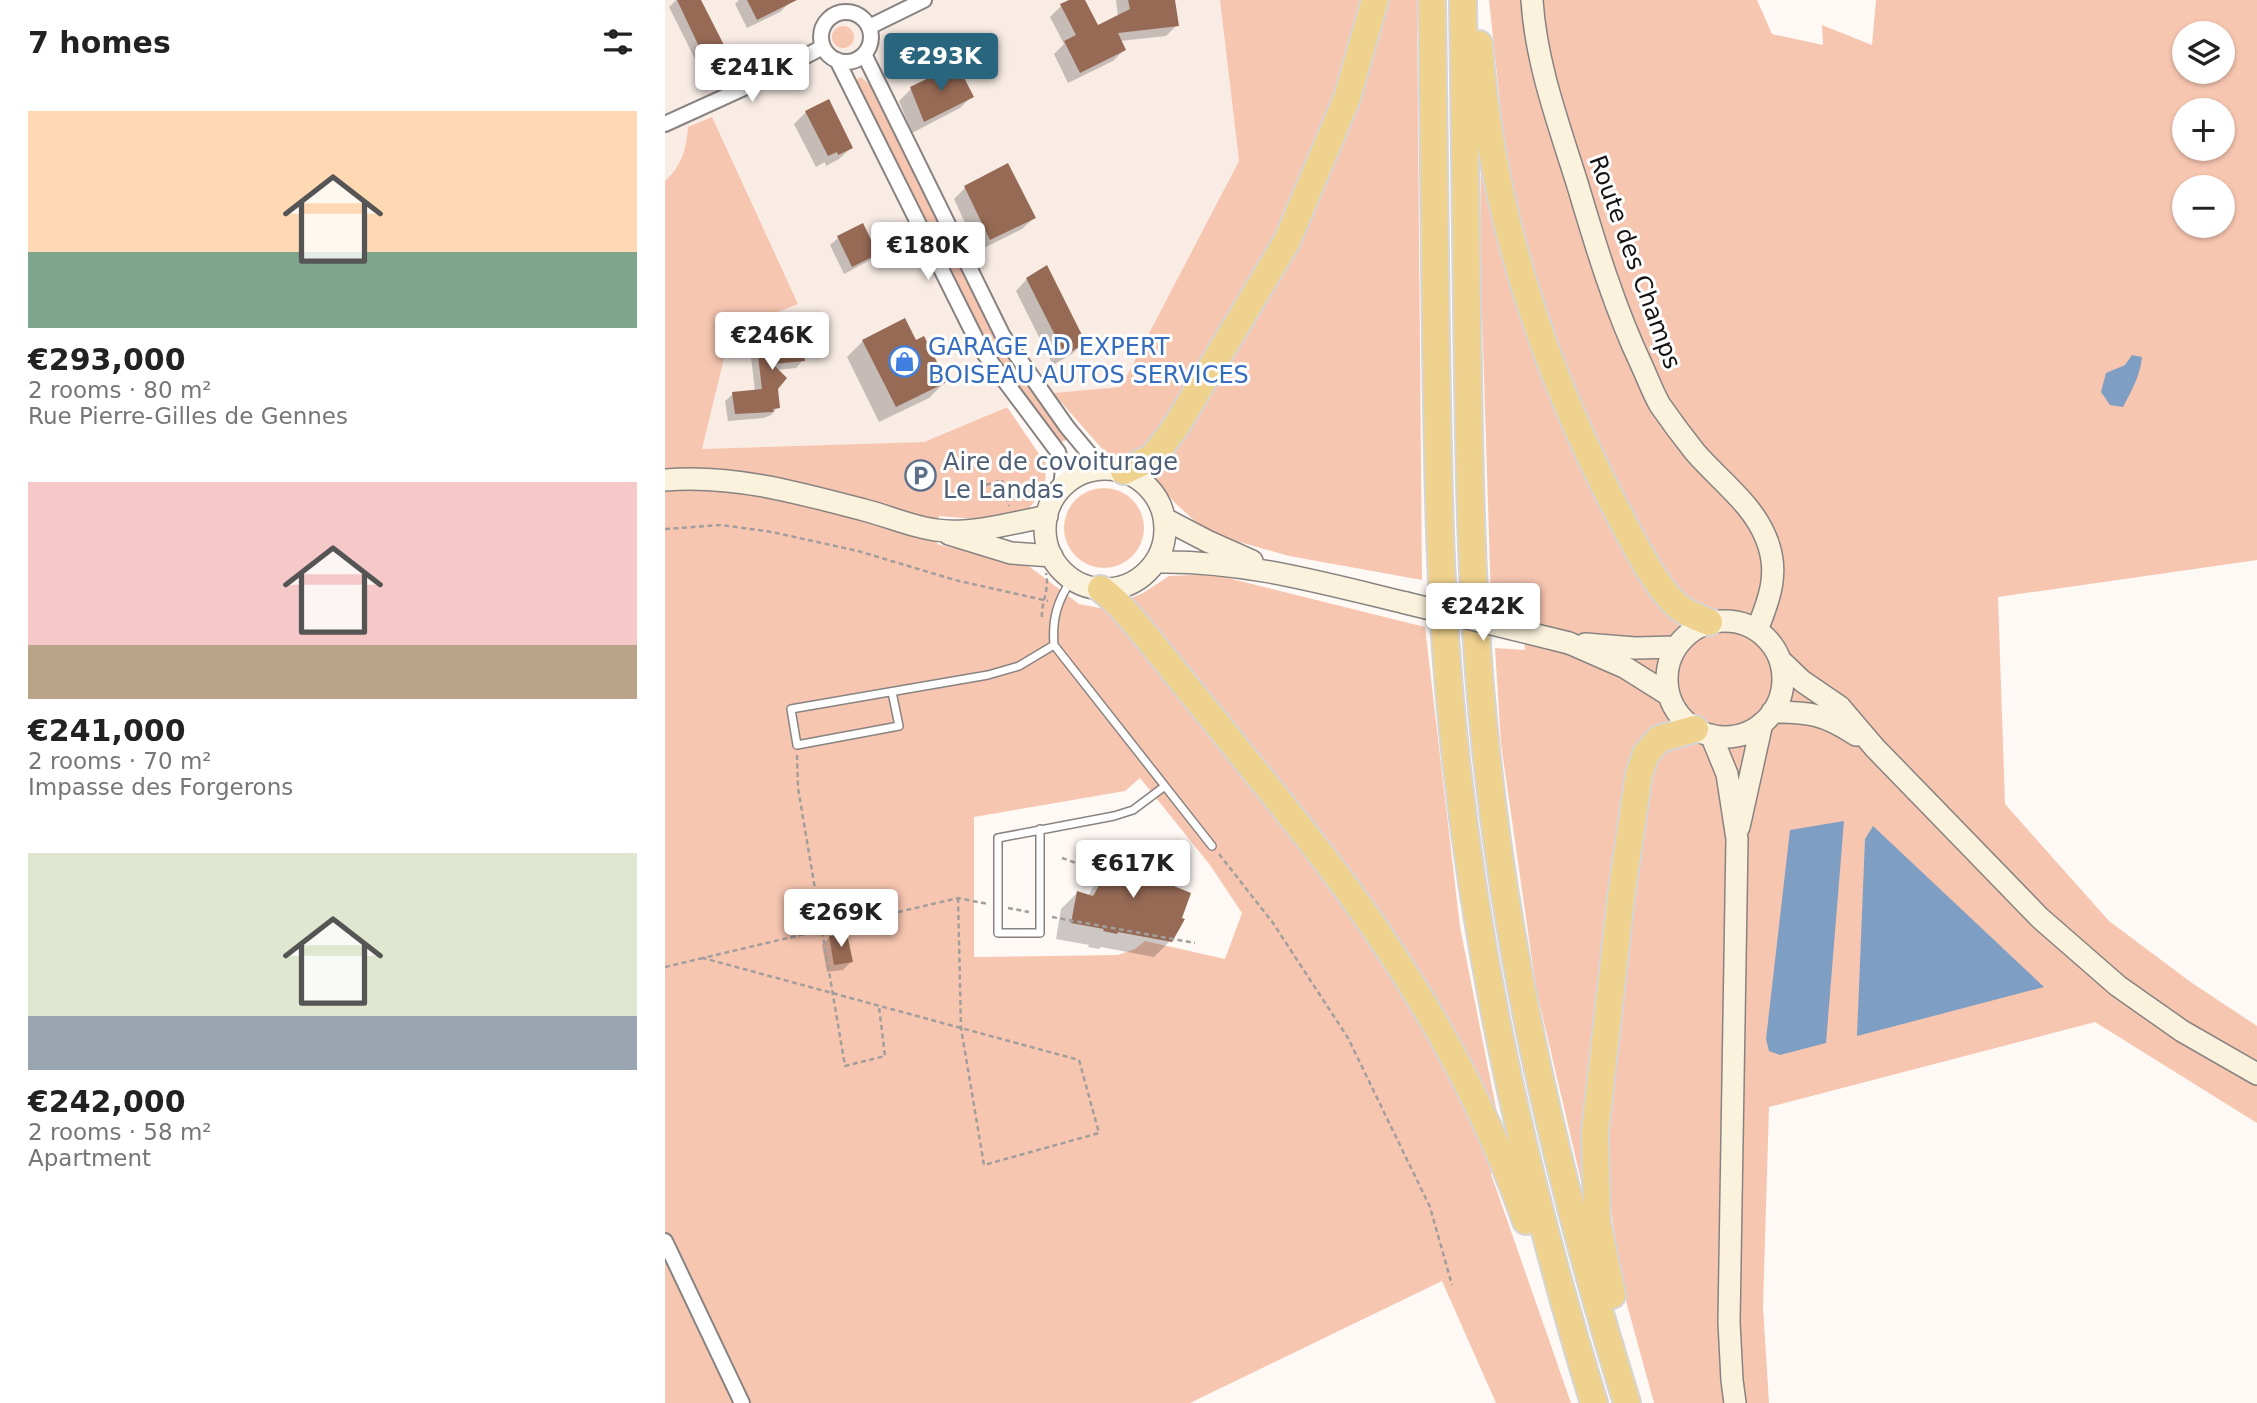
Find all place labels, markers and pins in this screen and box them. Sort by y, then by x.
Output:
pin: €293K [892,34,990,93]
pin: €241K [703,44,801,104]
pin: €180K [879,222,977,282]
pin: €246K [723,312,821,372]
place label: GARAGE AD EXPERT BOISEAU AUTOS SERVICES [928,333,1249,389]
shop icon: GARAGE AD EXPERT BOISEAU AUTOS SERVICES [888,344,922,378]
place label: Aire de covoiturage Le Landas [943,448,1178,504]
parking icon: Aire de covoiturage Le Landas [903,459,937,493]
pin: €242K [1434,584,1532,643]
pin: €617K [1084,841,1182,900]
pin: €269K [792,890,890,949]

